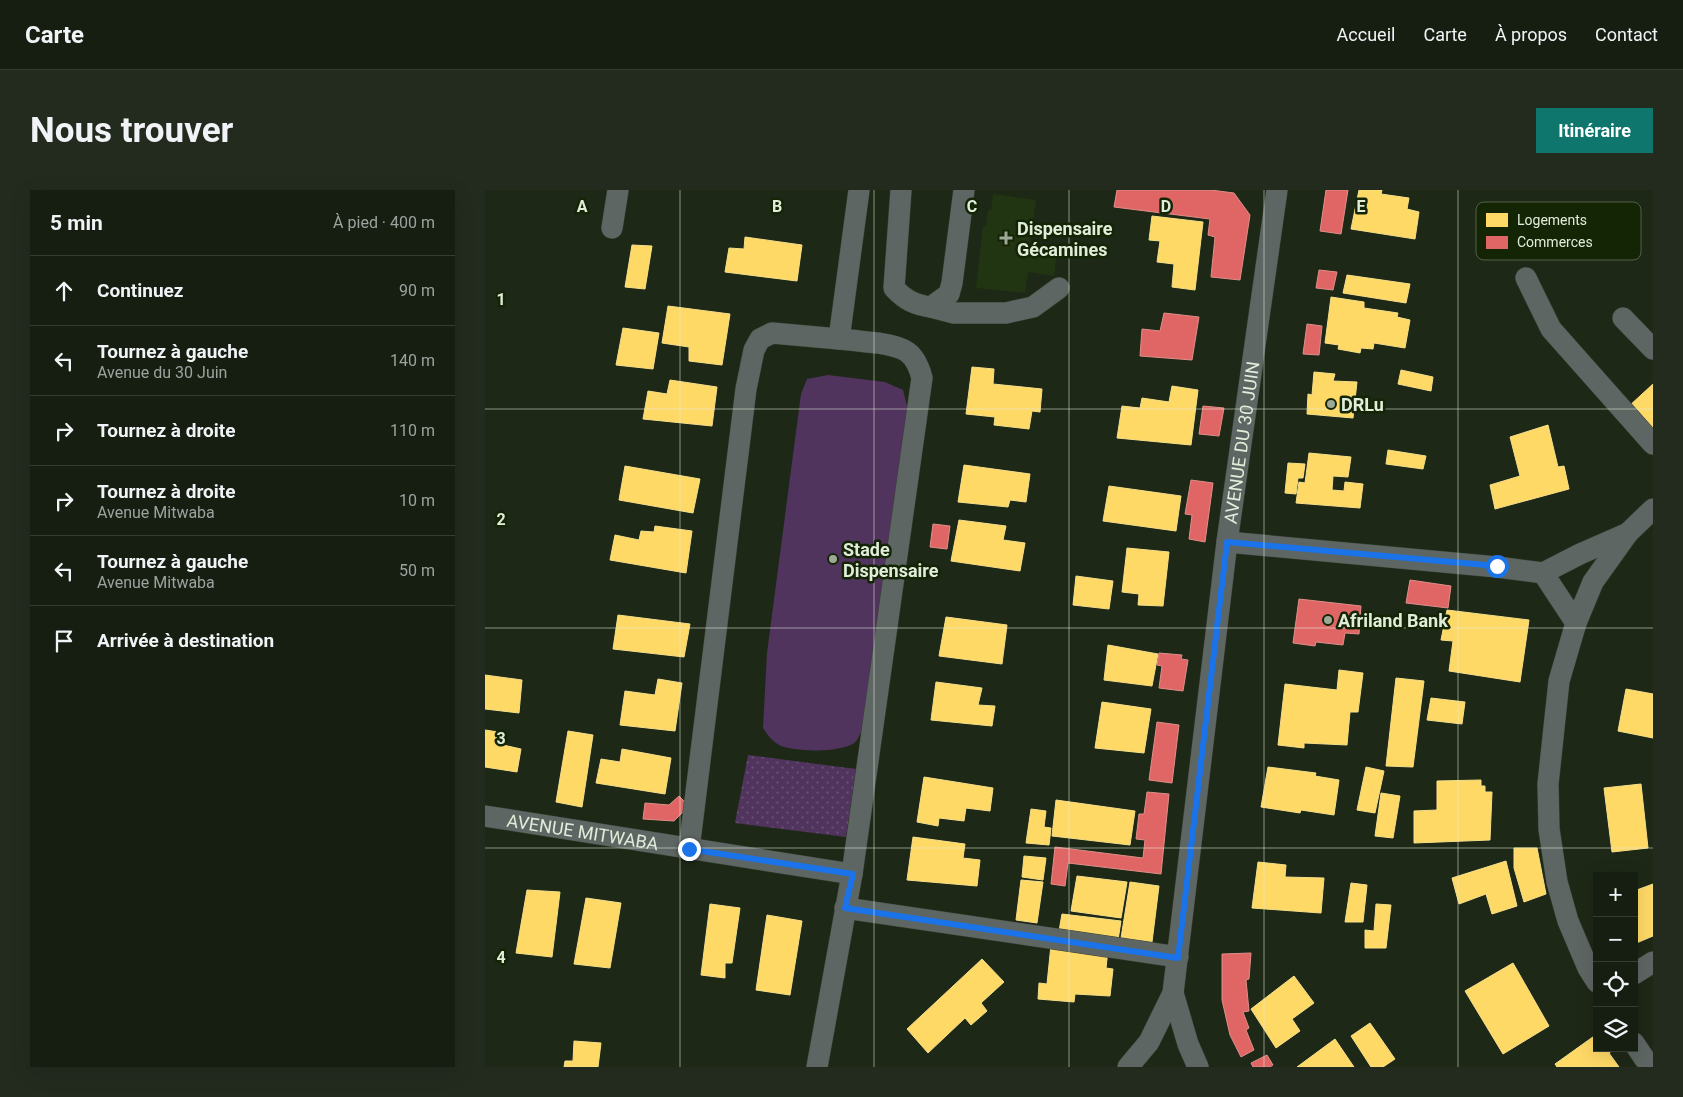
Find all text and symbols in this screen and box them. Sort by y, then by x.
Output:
text: Carte [25,21,84,49]
text: Accueil [1337,24,1395,45]
text: Carte [1423,24,1467,45]
text: À propos [1495,24,1567,45]
text: Contact [1595,24,1658,45]
button: Itinéraire [1536,108,1653,153]
text: Nous trouver [30,110,233,151]
text: A [577,197,588,216]
text: B [772,197,782,216]
text: C [967,197,977,216]
text: D [1161,197,1171,216]
text: E [1357,197,1366,216]
legend [1476,202,1641,260]
text: 5 min [50,211,103,235]
text: Logements [1517,212,1587,228]
text: À pied · 400 m [333,213,435,232]
place label: Dispensaire Gécamines [1017,218,1113,260]
marker: Dispensaire Gécamines [999,231,1013,245]
text: Commerces [1517,234,1593,250]
icon: ahead [50,277,78,305]
text: Continuez [97,279,183,302]
text: 90 m [399,281,435,300]
text: 1 [496,290,506,309]
text: Tournez à gauche [97,340,248,363]
icon: left [50,347,78,375]
text: 140 m [390,351,435,370]
street label: AVENUE DU 30 JUIN [1219,360,1263,525]
text: Avenue du 30 Juin [97,363,227,382]
place label: DRLu [1341,394,1384,415]
marker: DRLu [1325,398,1337,410]
icon: right [50,417,78,445]
text: Tournez à droite [97,419,236,442]
text: 110 m [390,421,435,440]
text: Tournez à droite [97,480,236,503]
icon: right [50,487,78,515]
text: 10 m [399,491,435,510]
text: Avenue Mitwaba [97,503,215,522]
text: 2 [496,510,506,529]
place label: Stade Dispensaire [843,539,939,581]
text: Tournez à gauche [97,550,248,573]
marker: Stade Dispensaire [827,553,839,565]
route start [1486,555,1509,578]
icon: left [50,557,78,585]
text: 50 m [399,561,435,580]
text: Avenue Mitwaba [97,573,215,592]
place label: Afriland Bank [1338,610,1448,631]
marker: Afriland Bank [1322,614,1334,626]
icon: arrive [50,627,78,655]
text: Arrivée à destination [97,629,274,652]
text: 3 [496,729,506,748]
street label: AVENUE MITWABA [505,809,660,854]
route end [678,838,701,861]
map controls [1593,872,1638,1052]
button: + [1593,872,1638,917]
button: − [1593,917,1638,962]
text: 4 [496,948,506,967]
button: locate [1593,962,1638,1007]
button: layers [1593,1007,1638,1052]

